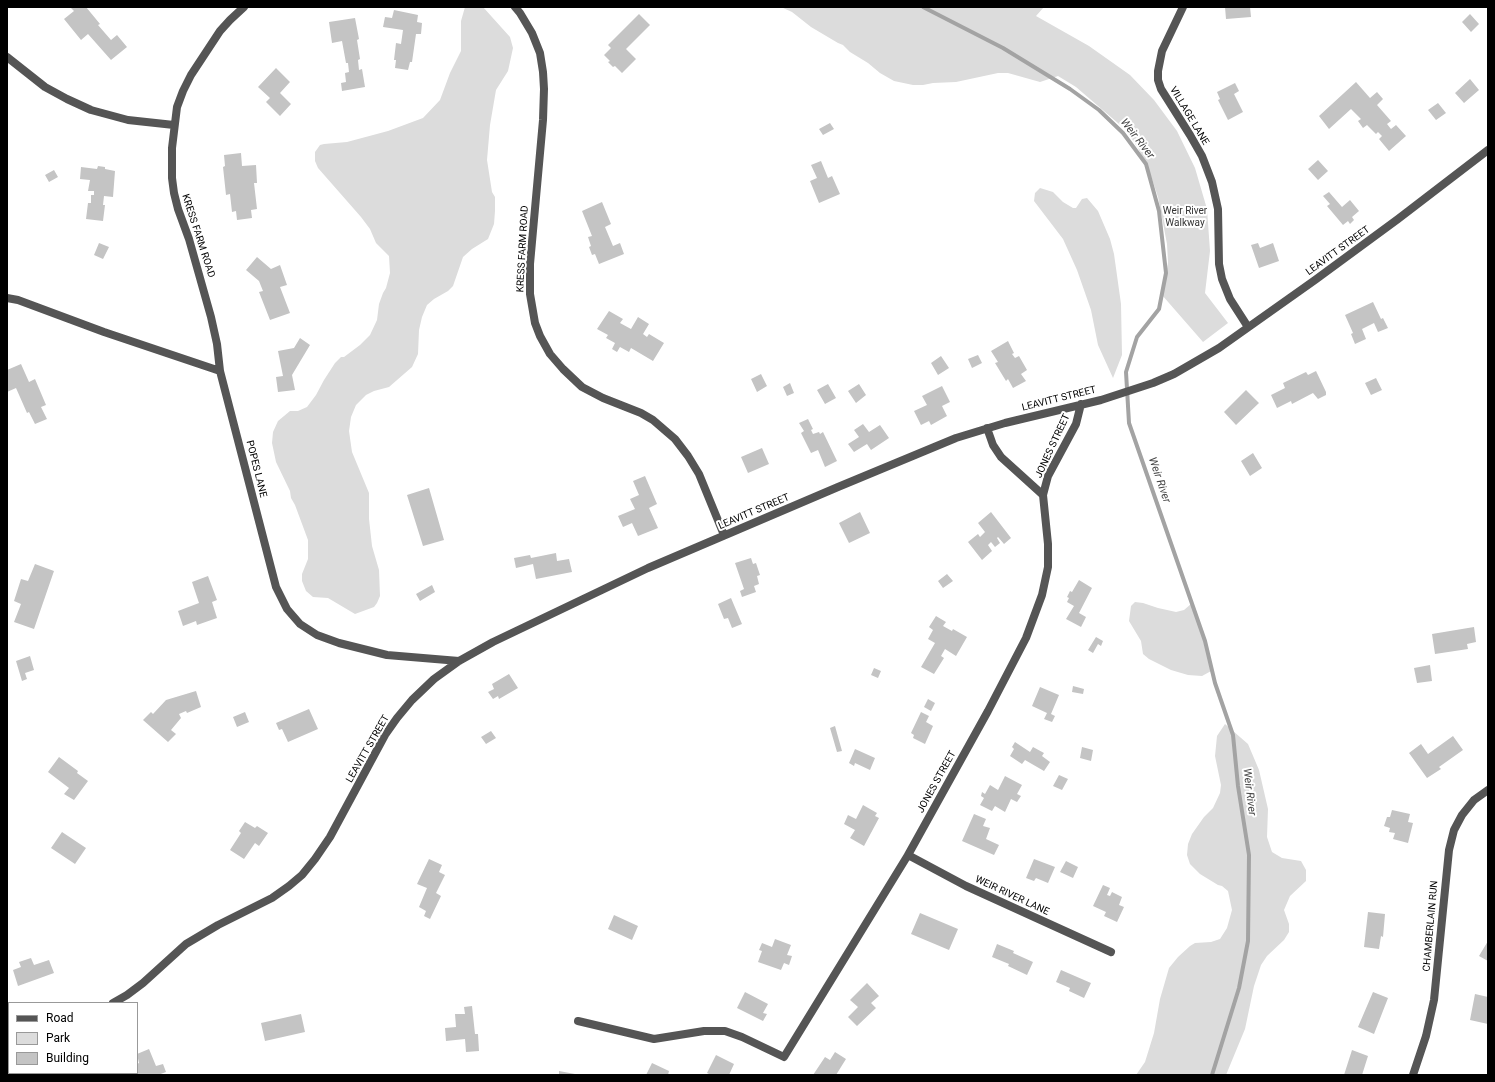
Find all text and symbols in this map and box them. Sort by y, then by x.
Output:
street label: VILLAGE LANE [1167,85,1211,147]
water label: Weir River [1117,116,1157,162]
street label: KRESS FARM ROAD [179,193,217,279]
street label: KRESS FARM ROAD [515,205,531,293]
park label: Weir River Walkway [1163,205,1207,228]
street label: LEAVITT STREET [1304,224,1372,278]
street label: LEAVITT STREET [1021,384,1097,414]
street label: JONES STREET [1033,412,1073,480]
street label: POPES LANE [243,439,269,499]
water label: Weir River [1145,455,1173,505]
street label: LEAVITT STREET [717,492,791,532]
street label: LEAVITT STREET [344,713,392,785]
street label: JONES STREET [915,749,959,815]
water label: Weir River [1240,768,1258,816]
street label: WEIR RIVER LANE [973,874,1051,918]
street label: CHAMBERLAIN RUN [1421,880,1441,972]
legend [8,1002,138,1074]
text: Road [46,1011,74,1025]
text: Park [46,1031,70,1045]
text: Building [46,1051,89,1065]

